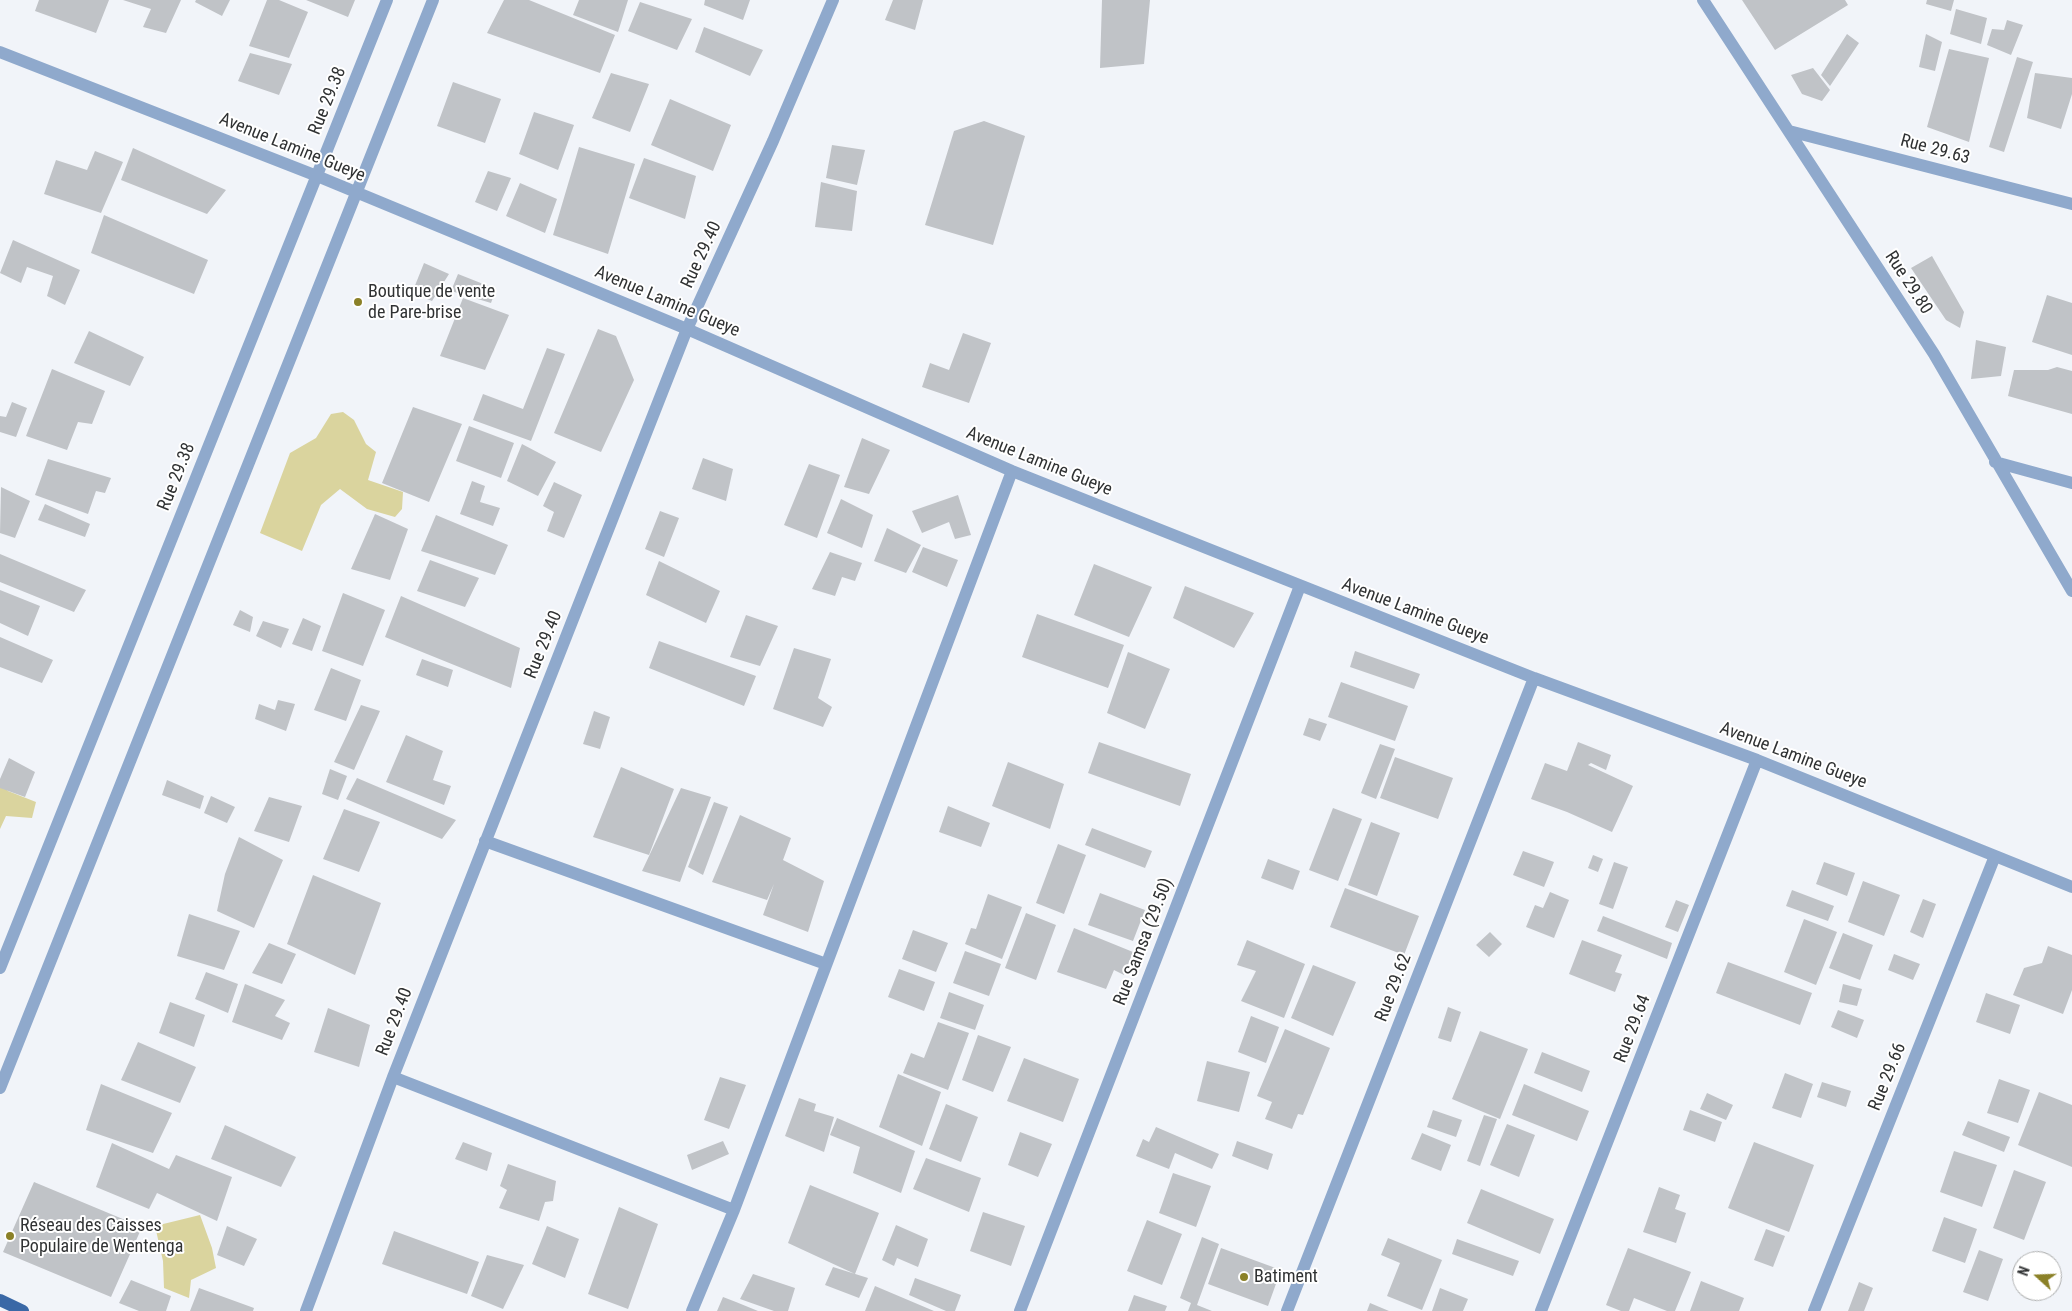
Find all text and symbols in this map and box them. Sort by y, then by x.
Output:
street label: Rue 29.38 [305,64,351,138]
street label: Avenue Lamine Gueye [216,109,368,187]
street label: Rue 29.63 [1898,130,1972,170]
street label: Rue 29.40 [677,218,727,292]
street label: Rue 29.80 [1880,247,1936,319]
street label: Avenue Lamine Gueye [591,262,743,342]
place label: Boutique de vente de Pare-brise [368,281,495,324]
marker: Boutique de vente de Pare-brise [352,296,364,308]
street label: Avenue Lamine Gueye [963,423,1115,501]
street label: Rue 29.38 [154,440,200,514]
street label: Avenue Lamine Gueye [1339,574,1491,650]
street label: Rue 29.40 [521,608,567,682]
street label: Avenue Lamine Gueye [1717,718,1869,794]
street label: Rue Samsa (29.50) [1110,875,1178,1009]
street label: Rue 29.62 [1371,951,1417,1025]
street label: Rue 29.40 [372,985,418,1059]
street label: Rue 29.64 [1610,992,1656,1066]
street label: Rue 29.66 [1865,1040,1911,1114]
place label: Réseau des Caisses Populaire de Wentenga [20,1215,183,1258]
marker: Réseau des Caisses Populaire de Wentenga [4,1230,16,1242]
north arrow [2012,1251,2062,1301]
text: N [2015,1264,2033,1278]
place label: Batiment [1254,1266,1318,1288]
marker: Batiment [1238,1271,1250,1283]

